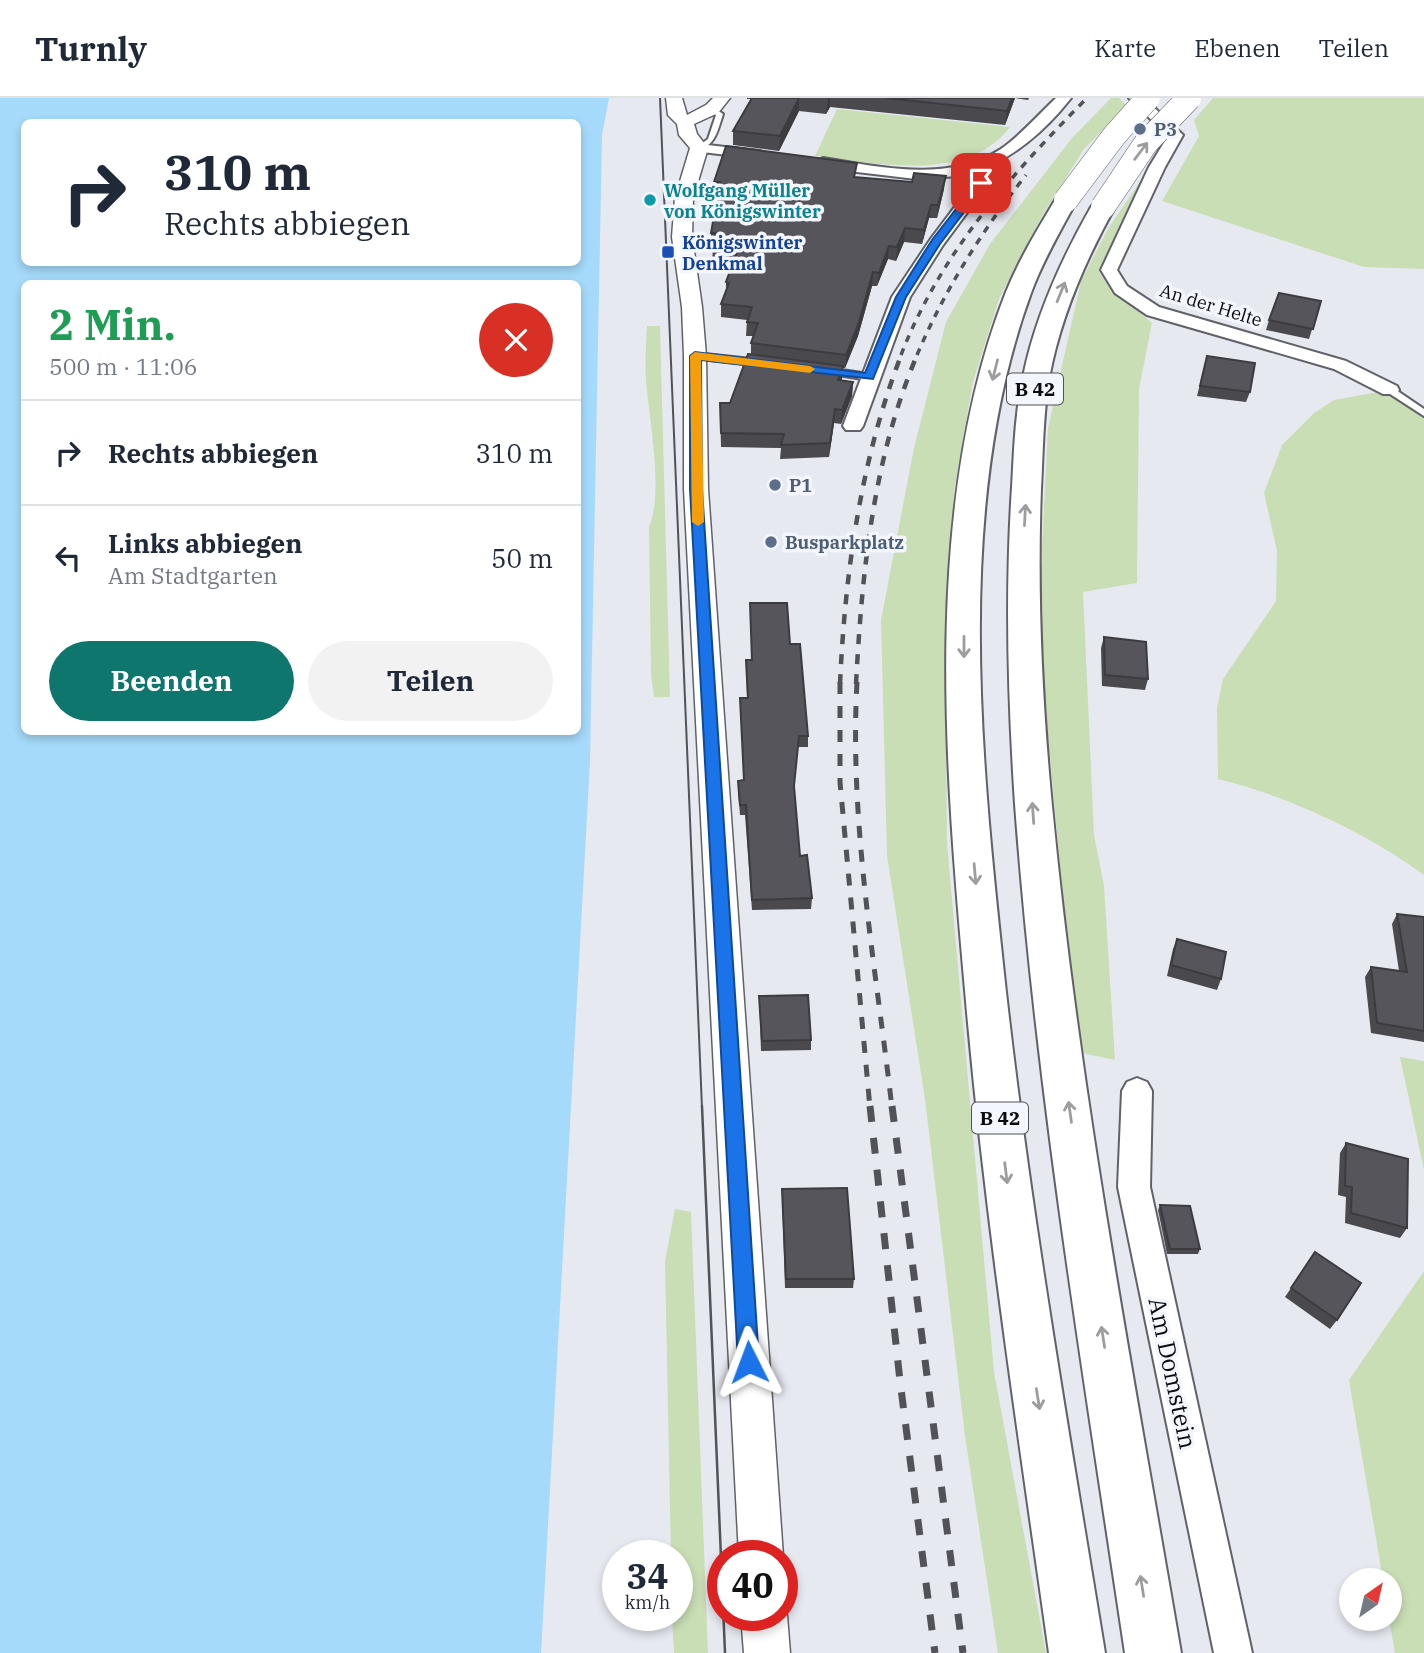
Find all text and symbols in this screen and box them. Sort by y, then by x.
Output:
text: Turnly [35,27,147,70]
text: Karte [1094,32,1156,64]
text: Ebenen [1194,32,1281,64]
text: Teilen [1319,32,1389,64]
place label: P3 [1154,118,1177,141]
marker: P3 [1132,121,1148,137]
text: 310 m [164,140,311,203]
one-way arrow [1134,142,1148,161]
icon: right [49,147,140,238]
pin [951,153,1011,213]
icon: arrive [962,164,1000,202]
place label: Wolfgang Müller von Königswinter [664,179,821,223]
marker: Wolfgang Müller von Königswinter [642,192,658,208]
text: Rechts abbiegen [164,202,410,244]
place label: Königswinter Denkmal [682,231,803,275]
marker: Königswinter Denkmal [660,244,676,260]
street label: An der Helte [1157,279,1265,331]
one-way arrow [1055,282,1068,303]
text: 2 Min. [49,297,176,352]
button: close [479,303,553,377]
text: 500 m · 11:06 [49,351,198,381]
one-way arrow [988,358,1001,380]
road number: B 42 [1007,374,1063,404]
icon: right [49,434,87,472]
text: Rechts abbiegen [108,436,318,470]
text: 310 m [475,436,553,470]
place label: P1 [789,474,812,497]
marker: P1 [767,477,783,493]
one-way arrow [1018,504,1031,527]
text: Links abbiegen [108,526,303,560]
place label: Busparkplatz [785,531,904,554]
marker: Busparkplatz [763,534,779,550]
icon: left [49,539,87,577]
text: 50 m [491,541,553,575]
text: Am Stadtgarten [108,560,278,590]
one-way arrow [957,635,971,658]
button: Beenden [49,641,294,721]
button: Teilen [308,641,553,721]
one-way arrow [1026,802,1039,825]
one-way arrow [969,862,982,885]
one-way arrow [1063,1101,1076,1123]
road number: B 42 [972,1102,1028,1134]
one-way arrow [1000,1162,1013,1184]
street label: Am Domstein [1141,1294,1205,1452]
position arrow [712,1325,786,1399]
one-way arrow [1096,1326,1109,1349]
one-way arrow [1032,1387,1045,1409]
speed limit sign: 40 [707,1540,798,1631]
text: 34 [626,1553,669,1599]
north arrow [1339,1568,1402,1631]
map controls [1339,1568,1402,1631]
one-way arrow [1135,1575,1148,1597]
text: km/h [625,1591,670,1614]

